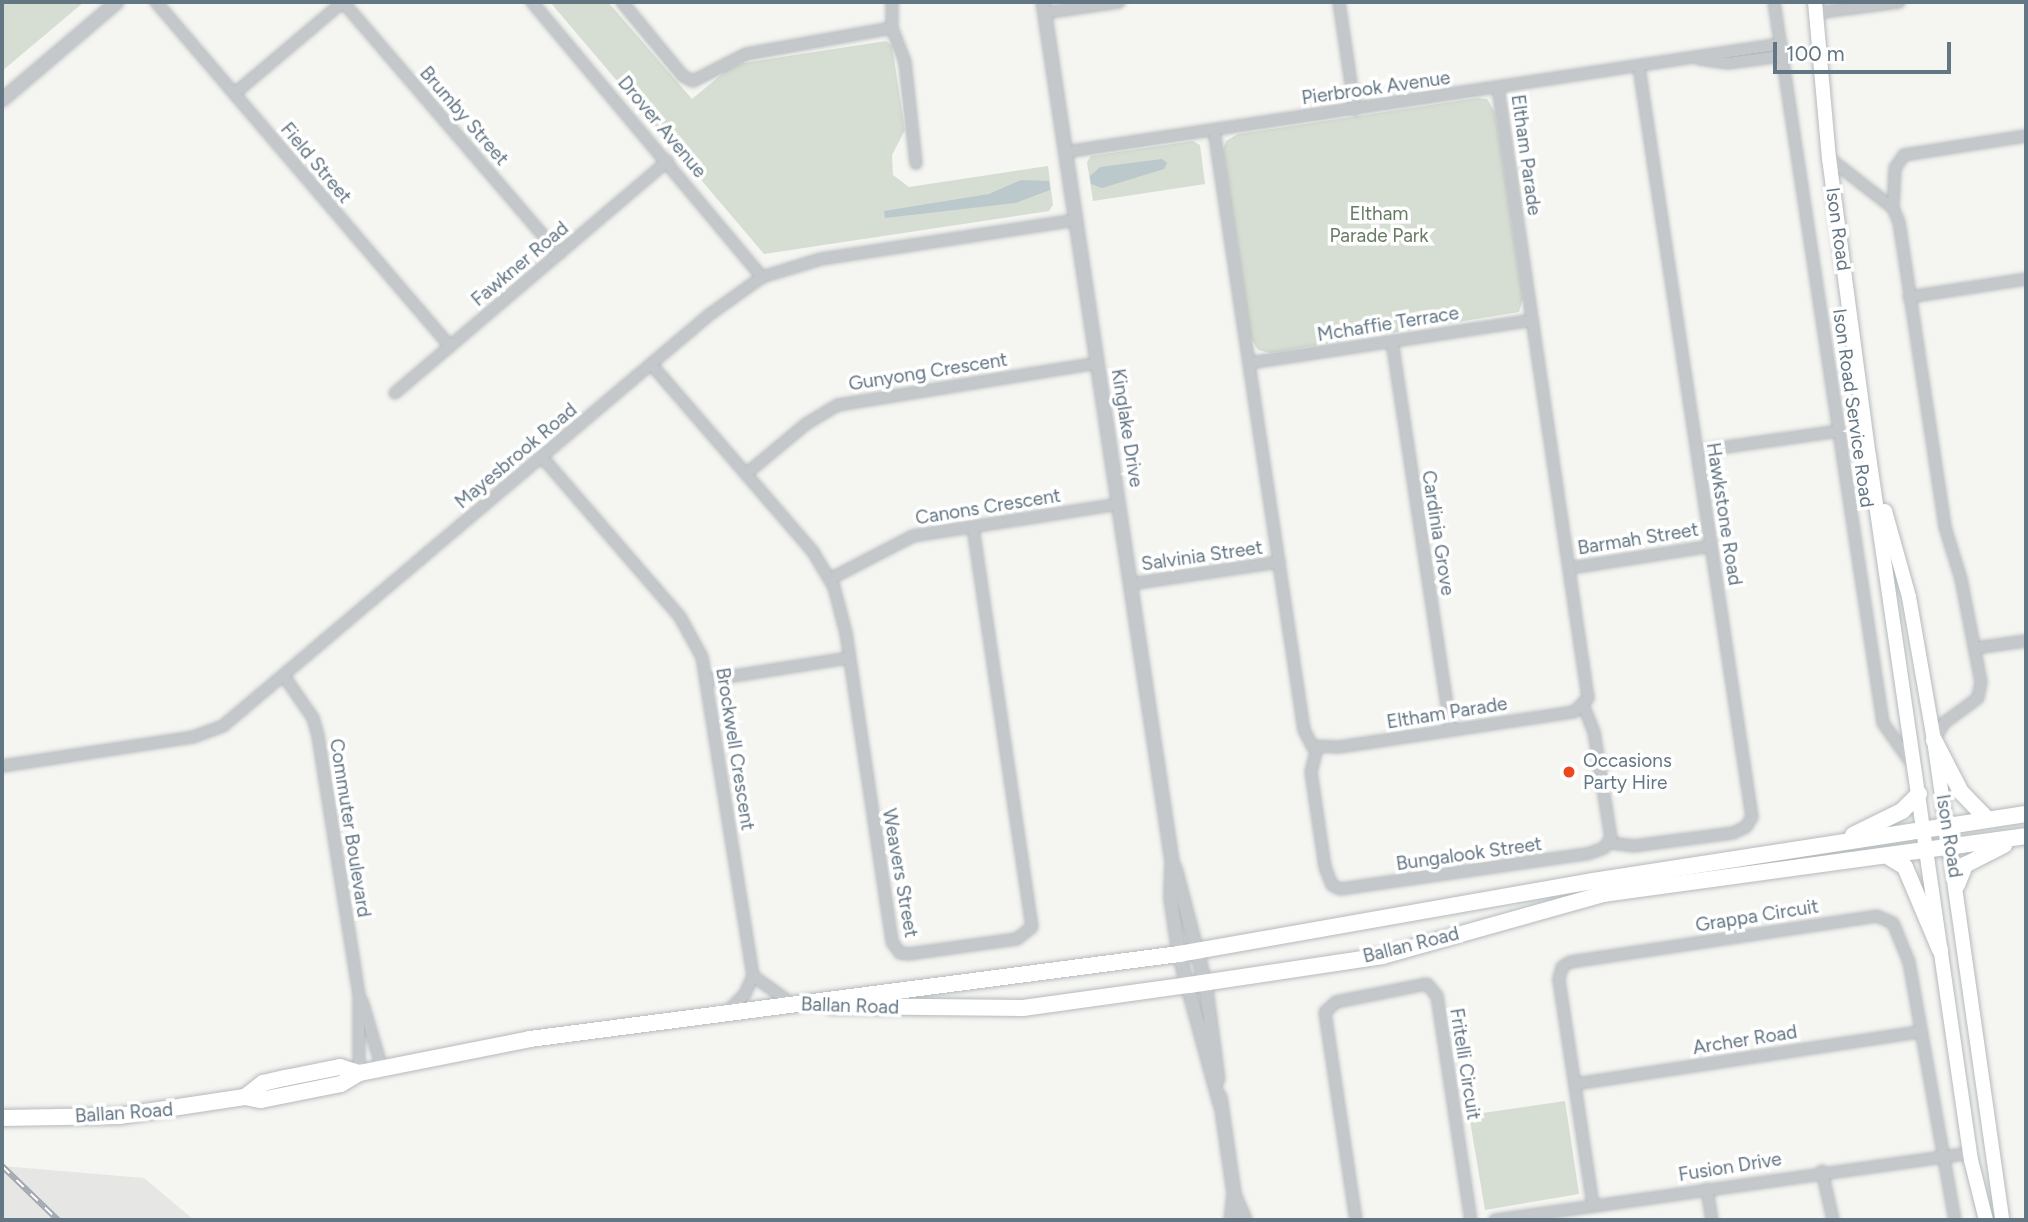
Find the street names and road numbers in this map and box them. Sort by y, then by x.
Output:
street label: Brumby Street [415,62,513,170]
street label: Pierbrook Avenue [1300,66,1452,110]
street label: Drover Avenue [613,72,711,182]
street label: Eltham Parade [1506,93,1546,217]
street label: Field Street [276,118,356,208]
street label: Ison Road [1821,186,1855,272]
street label: Fawkner Road [467,217,573,311]
street label: Mchaffie Terrace [1316,302,1460,346]
street label: Ison Road Service Road [1828,307,1878,509]
street label: Gunyong Crescent [847,348,1009,396]
street label: Kinglake Drive [1106,367,1148,489]
street label: Mayesbrook Road [451,398,581,514]
street label: Hawkstone Road [1701,441,1747,587]
street label: Cardinia Grove [1417,469,1459,597]
street label: Canons Crescent [914,484,1062,530]
street label: Barmah Street [1576,518,1700,560]
street label: Salvinia Street [1140,536,1264,576]
street label: Brockwell Crescent [711,666,759,832]
street label: Eltham Parade [1385,692,1509,734]
street label: Commuter Boulevard [325,737,375,919]
street label: Ison Road [1931,793,1967,879]
street label: Weavers Street [877,807,923,939]
street label: Bungalook Street [1395,832,1543,876]
street label: Grappa Circuit [1694,895,1820,937]
street label: Ballan Road [1361,922,1461,968]
street label: Ballan Road [800,993,900,1019]
street label: Fritelli Circuit [1445,1006,1485,1122]
street label: Archer Road [1691,1020,1799,1060]
street label: Ballan Road [74,1098,174,1128]
street label: Fusion Drive [1677,1148,1783,1186]

